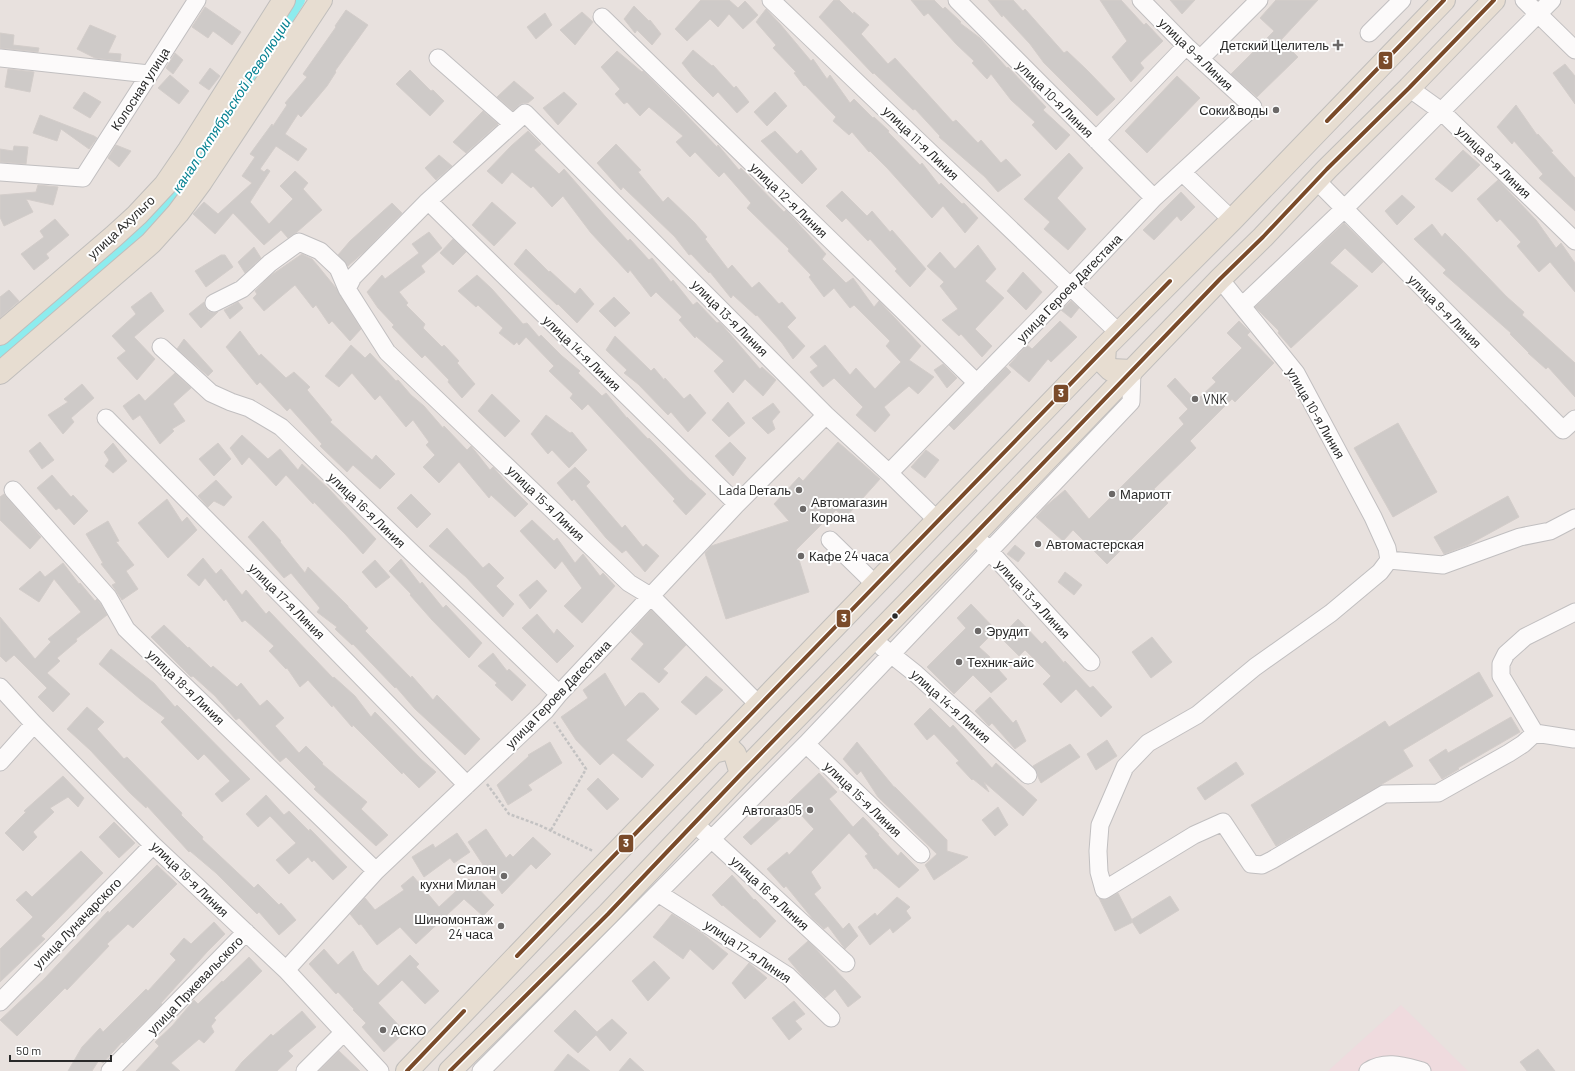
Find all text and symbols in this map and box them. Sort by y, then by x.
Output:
water label: канал Октябрьской Революции [168,14,294,196]
street label: улица 9-я Линия [1155,15,1237,93]
place label: Детский Целитель [1220,37,1329,53]
marker: Детский Целитель [1332,39,1344,51]
street label: Колосная улица [107,44,173,134]
line badge: 3 [1378,51,1393,70]
text: 3 [1383,53,1389,66]
street label: улица 10-я Линия [1013,57,1097,141]
place label: Соки&воды [1199,102,1268,118]
street label: улица 11-я Линия [880,103,962,183]
marker: Соки&воды [1271,105,1281,115]
street label: улица 8-я Линия [1453,123,1535,201]
street label: улица 12-я Линия [747,159,831,241]
street label: улица Ахульго [84,192,158,262]
street label: улица Героев Дагестана [1013,230,1126,346]
street label: улица 9-я Линия [1405,271,1485,351]
street label: улица 13-я Линия [688,276,772,360]
street label: улица 14-я Линия [540,312,624,394]
street label: улица 10-я Линия [1284,365,1348,461]
line badge: 3 [1053,384,1069,403]
text: 3 [1058,386,1064,399]
place label: VNK [1203,391,1227,407]
marker: VNK [1190,394,1200,404]
street label: улица 15-я Линия [504,462,588,544]
street label: улица 16-я Линия [325,469,409,551]
place label: Lada Dеталь [718,482,791,498]
marker: Lada Dеталь [794,485,804,495]
place label: Мариотт [1120,486,1172,502]
marker: Мариотт [1107,489,1117,499]
place label: Автомагазин Корона [811,494,887,525]
marker: Автомагазин Корона [798,504,808,514]
place label: Автомастерская [1046,536,1144,552]
marker: Автомастерская [1033,539,1043,549]
place label: Кафе 24 часа [809,548,890,564]
marker: Кафе 24 часа [796,551,806,561]
street label: улица 13-я Линия [992,556,1074,642]
street label: улица 17-я Линия [246,560,328,642]
line badge: 3 [836,609,851,628]
text: 3 [841,611,847,624]
unlabelled marker [890,611,900,621]
place label: Эрудит [986,623,1029,639]
marker: Эрудит [973,626,983,636]
street label: улица Героев Дагестана [502,636,615,752]
street label: улица 18-я Линия [144,646,228,728]
place label: Техник-айс [967,654,1034,670]
marker: Техник-айс [954,657,964,667]
street label: улица 14-я Линия [908,666,994,746]
street label: улица 15-я Линия [821,758,905,840]
place label: Автогаз05 [742,802,802,818]
marker: Автогаз05 [805,805,815,815]
line badge: 3 [618,834,634,853]
text: 3 [623,836,629,849]
street label: улица 19-я Линия [148,838,232,920]
street label: улица 16-я Линия [727,852,813,934]
place label: Салон кухни Милан [420,861,496,892]
marker: Салон кухни Милан [499,871,509,881]
street label: улица Луначарского [30,874,124,972]
place label: Шиномонтаж 24 часа [414,911,494,942]
street label: улица 17-я Линия [702,916,794,986]
marker: Шиномонтаж 24 часа [496,921,506,931]
street label: улица Пржевальского [144,933,246,1037]
place label: АСКО [391,1022,426,1038]
marker: АСКО [378,1025,388,1035]
scale bar [10,1037,111,1063]
text: 50 m [16,1043,41,1057]

